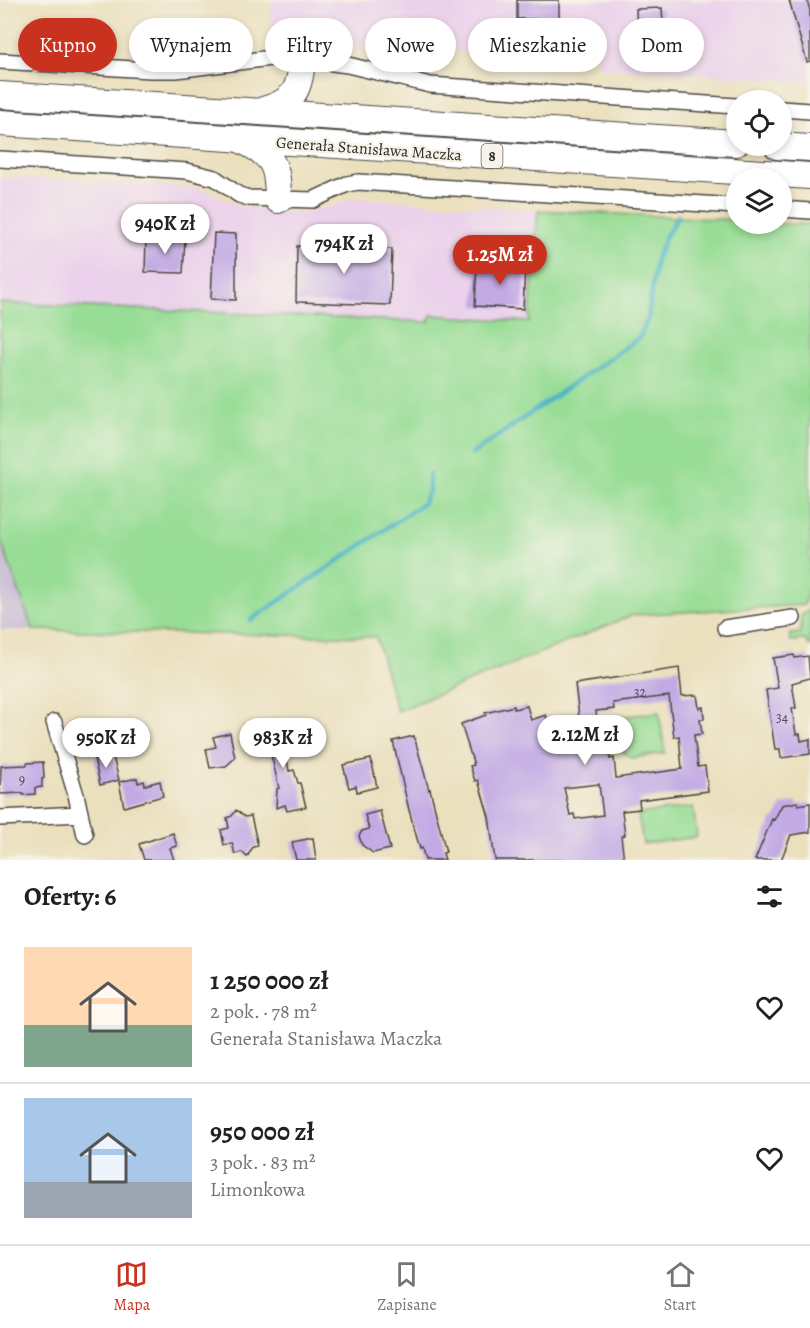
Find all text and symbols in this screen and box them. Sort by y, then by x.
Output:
chip: Kupno [18,18,117,72]
chip: Wynajem [129,18,253,72]
chip: Filtry [265,18,353,72]
chip: Nowe [365,18,456,72]
chip: Mieszkanie [468,18,607,72]
chip: Dom [619,18,704,72]
map controls [726,90,792,234]
button: locate [726,90,792,156]
street label: Generała Stanisława Maczka [275,132,463,166]
road number: 8 [482,144,502,168]
button: layers [726,168,792,234]
pin: 940K zł [110,204,220,255]
text: 940K zł [135,210,195,237]
pin: 794K zł [289,224,399,275]
text: 794K zł [314,230,374,257]
pin: 1.25M zł [438,235,562,286]
text: 1.25M zł [467,241,533,268]
house number: 32 [634,683,647,702]
house number: 34 [776,708,788,727]
pin: 2.12M zł [523,715,647,766]
pin: 950K zł [51,718,161,769]
pin: 983K zł [228,718,338,769]
text: 2.12M zł [551,721,619,748]
text: 950K zł [76,724,136,751]
text: 983K zł [253,724,313,751]
house number: 9 [19,770,25,789]
text: Oferty: 6 [24,879,116,914]
icon: filters [753,880,786,913]
text: 1 250 000 zł [210,963,329,998]
icon: home [72,971,144,1043]
icon: heart [753,991,786,1024]
text: 2 pok. · 78 m² [210,998,317,1025]
text: Generała Stanisława Maczka [210,1025,442,1052]
text: 950 000 zł [210,1114,314,1149]
icon: home [72,1122,144,1194]
icon: heart [753,1142,786,1175]
text: 3 pok. · 83 m² [210,1149,316,1176]
text: Limonkowa [210,1176,306,1203]
tab: Mapa [113,1258,150,1316]
tab: Zapisane [377,1258,437,1316]
tab: Start [664,1258,697,1316]

